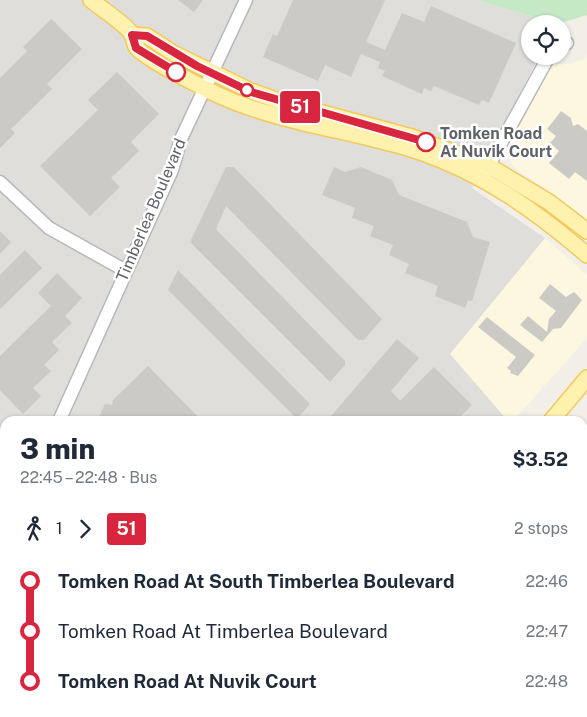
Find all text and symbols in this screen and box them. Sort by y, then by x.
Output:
map controls [521,15,571,65]
button: locate [521,15,571,65]
unlabelled marker [166,62,186,82]
unlabelled marker [240,83,254,97]
line badge: 51 [278,91,322,123]
text: 51 [290,96,310,117]
place label: Tomken Road At Nuvik Court [440,124,552,161]
marker: Tomken Road At Nuvik Court [416,132,436,152]
street label: Timberlea Boulevard [112,136,190,284]
text: 3 min [20,432,95,465]
text: $3.52 [512,448,568,470]
text: 22:45 – 22:48 · Bus [20,468,157,487]
icon: walk [20,515,48,543]
icon: forward [71,515,99,543]
text: 51 [117,518,136,539]
text: 1 [56,519,63,538]
text: 2 stops [514,519,568,538]
text: Tomken Road At South Timberlea Boulevard [58,570,454,592]
text: 22:46 [525,572,568,591]
text: Tomken Road At Timberlea Boulevard [58,620,388,642]
text: 22:47 [526,622,568,641]
text: Tomken Road At Nuvik Court [58,670,317,692]
text: 22:48 [525,672,568,691]

